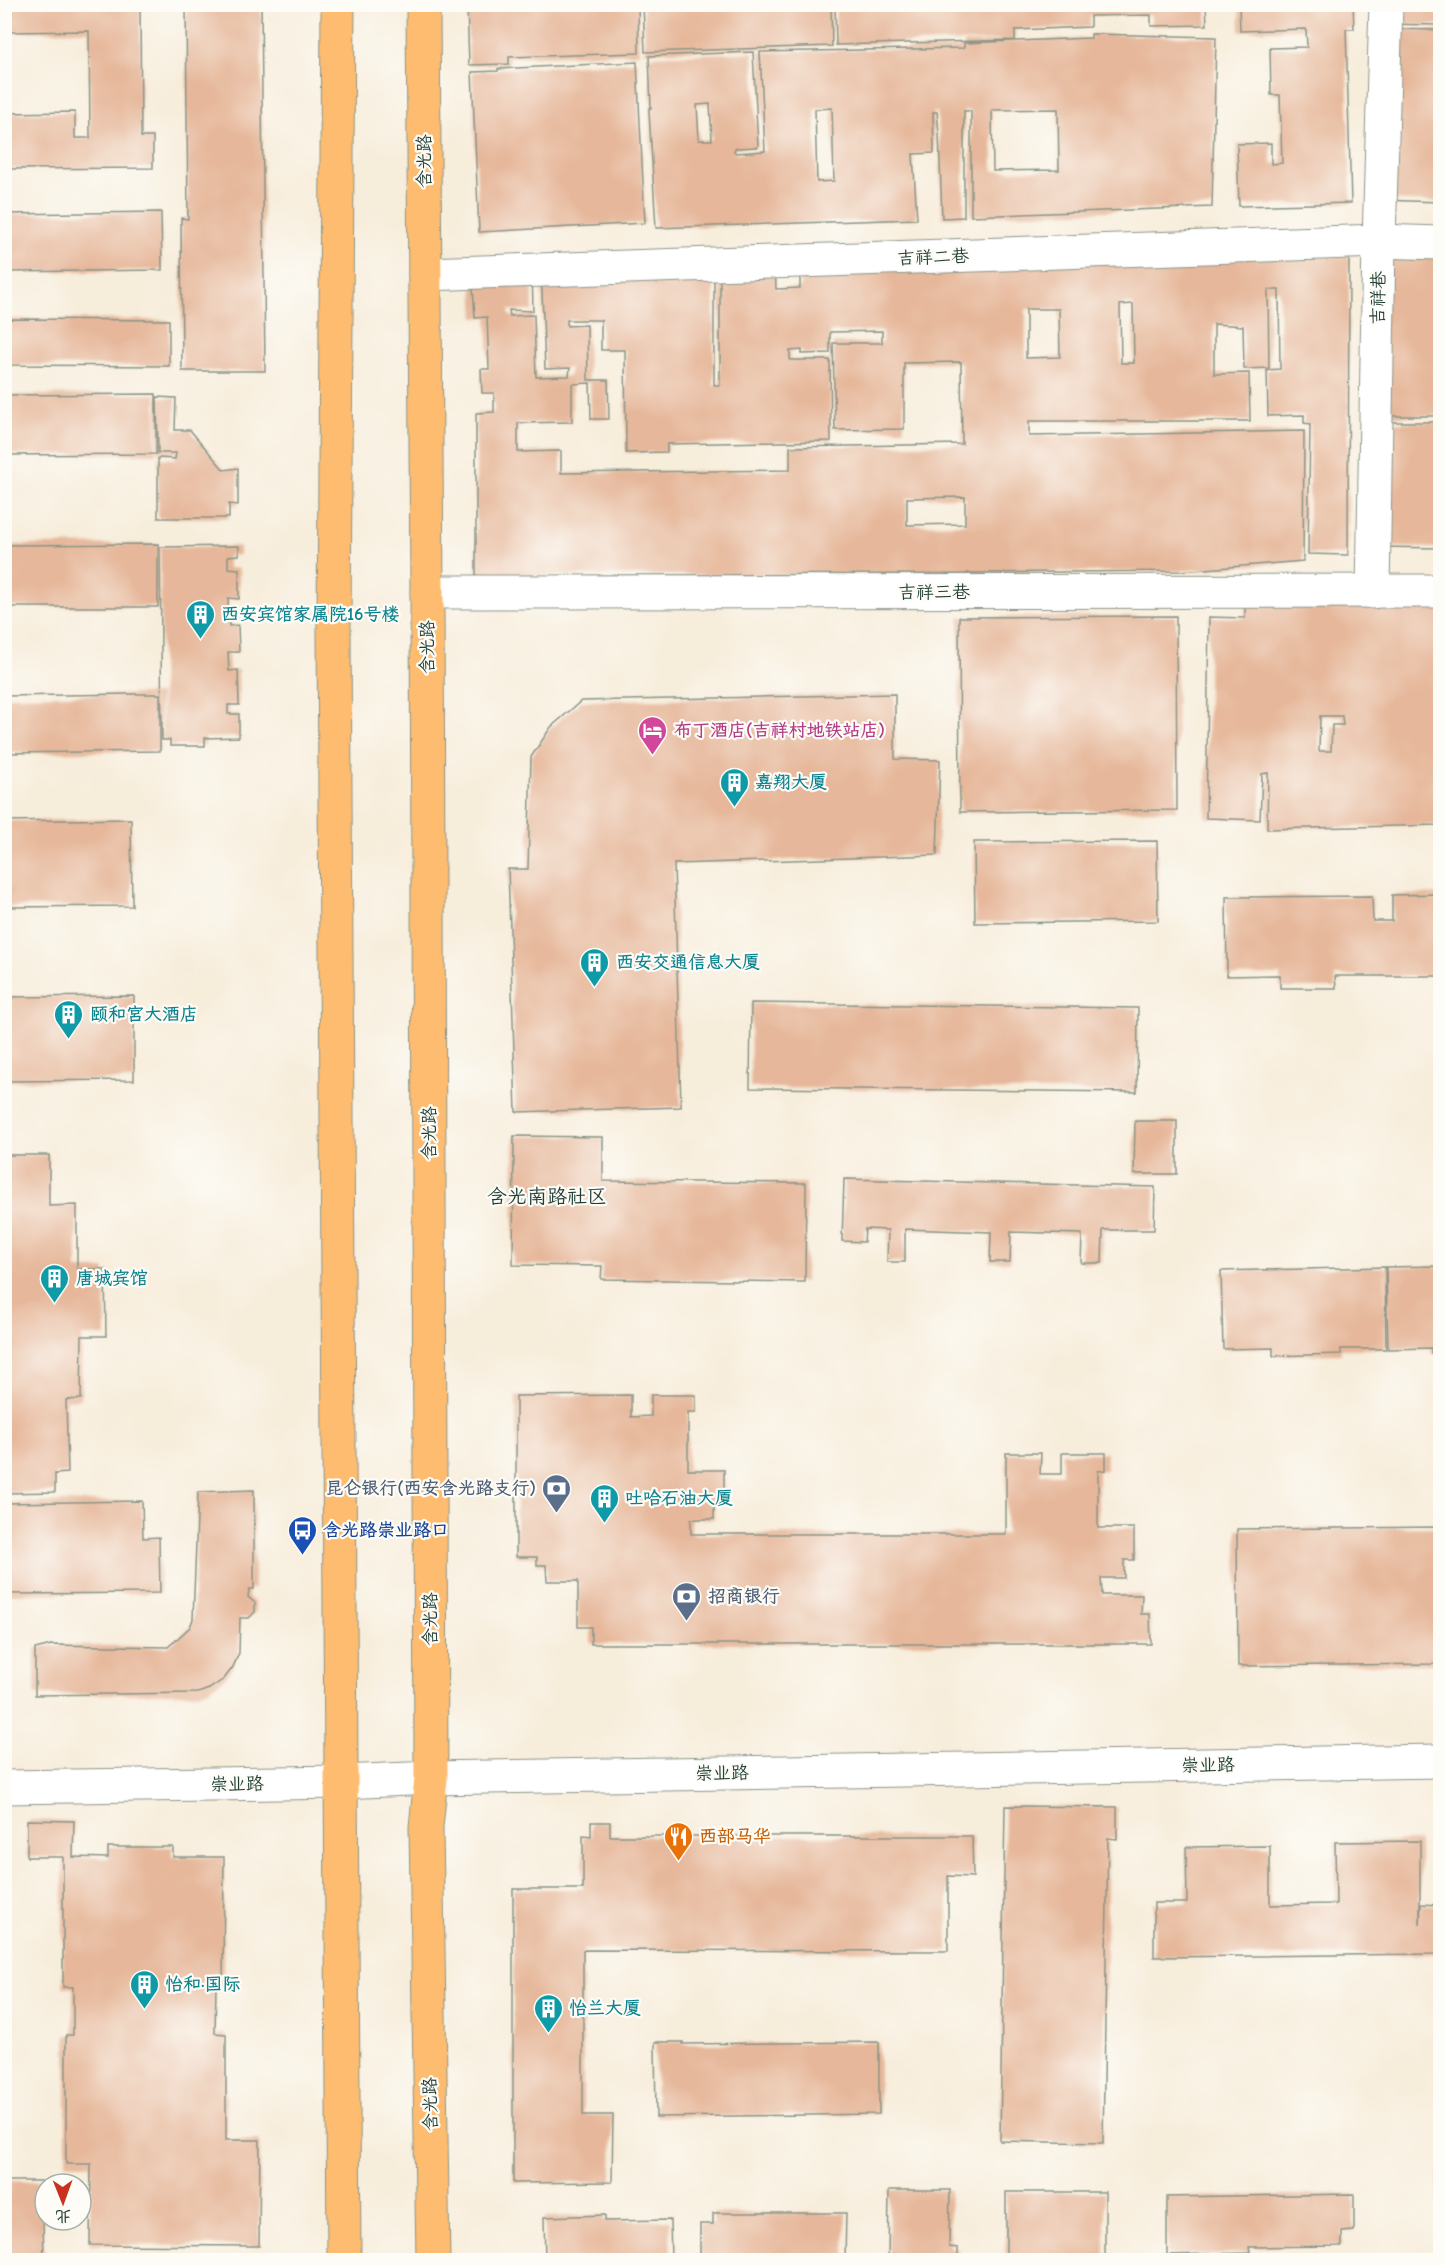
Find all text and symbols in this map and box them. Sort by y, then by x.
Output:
street label: 含光路 [414,134,435,188]
street label: 吉祥二巷 [897,246,969,269]
street label: 吉祥巷 [1368,271,1389,325]
street label: 吉祥三巷 [898,582,970,603]
building icon: 西安宾馆家属院16号楼 [184,598,216,640]
place label: 西安宾馆家属院16号楼 [221,604,400,625]
street label: 含光路 [417,620,438,674]
hotel icon: 布丁酒店(吉祥村地铁站店) [637,714,669,756]
place label: 布丁酒店(吉祥村地铁站店) [674,720,885,741]
building icon: 嘉翔大厦 [718,766,750,808]
place label: 嘉翔大厦 [755,772,827,793]
building icon: 西安交通信息大厦 [579,946,611,988]
place label: 西安交通信息大厦 [616,952,760,973]
building icon: 颐和宫大酒店 [53,998,85,1040]
place label: 颐和宫大酒店 [90,1004,198,1025]
street label: 含光路 [419,1106,440,1160]
district label: 含光南路社区 [487,1185,607,1208]
building icon: 唐城宾馆 [39,1262,71,1304]
place label: 唐城宾馆 [76,1268,148,1289]
bank icon: 昆仑银行(西安含光路支行) [541,1472,573,1514]
place label: 昆仑银行(西安含光路支行) [325,1478,536,1499]
building icon: 吐哈石油大厦 [588,1482,620,1524]
place label: 吐哈石油大厦 [625,1488,733,1509]
bus stop icon: 含光路崇业路口 [286,1514,318,1556]
place label: 含光路崇业路口 [323,1520,449,1541]
bank icon: 招商银行 [671,1580,703,1622]
place label: 招商银行 [708,1586,780,1607]
street label: 含光路 [420,1592,441,1646]
street label: 崇业路 [1181,1755,1235,1776]
street label: 崇业路 [695,1763,749,1784]
street label: 崇业路 [210,1774,264,1795]
restaurant icon: 西部马华 [662,1820,694,1862]
place label: 西部马华 [699,1826,771,1847]
building icon: 怡和·国际 [128,1968,160,2010]
place label: 怡和·国际 [165,1974,241,1995]
building icon: 怡兰大厦 [532,1992,564,2034]
place label: 怡兰大厦 [569,1998,641,2019]
street label: 含光路 [420,2077,441,2131]
north arrow [33,2172,93,2232]
text: 北 [55,2207,71,2225]

